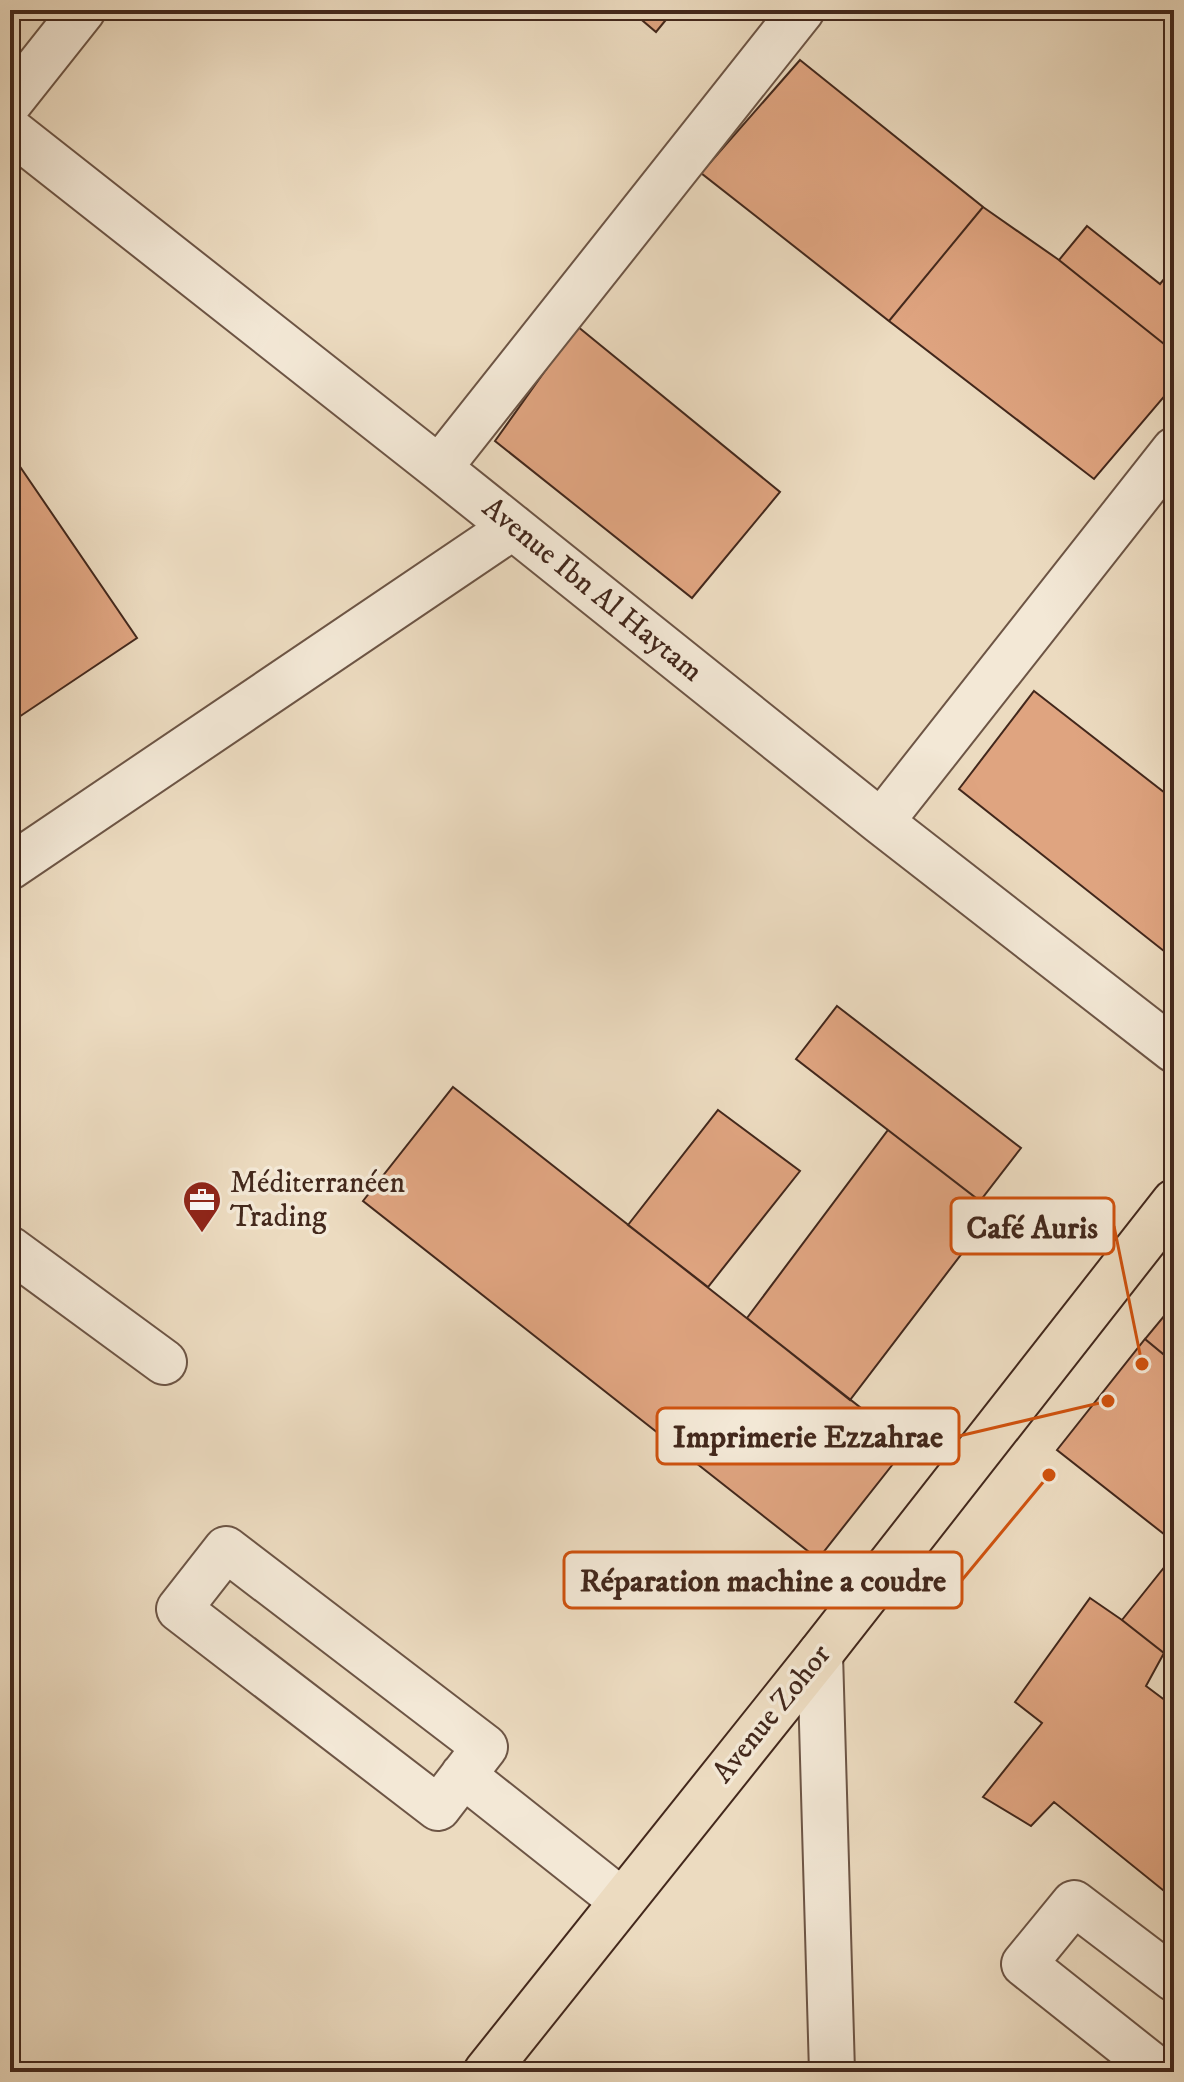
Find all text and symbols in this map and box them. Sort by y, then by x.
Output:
street label: Avenue Ibn Al Haytam [474,490,710,690]
place label: Méditerranéen Trading [230,1165,406,1236]
office icon: Méditerranéen Trading [181,1179,223,1234]
callout: Café Auris [951,1198,1114,1254]
text: Café Auris [966,1209,1098,1249]
callout: Imprimerie Ezzahrae [657,1408,959,1464]
text: Imprimerie Ezzahrae [673,1418,943,1458]
callout: Réparation machine a coudre [564,1552,962,1608]
text: Réparation machine a coudre [580,1562,946,1602]
street label: Avenue Zohor [705,1637,839,1791]

